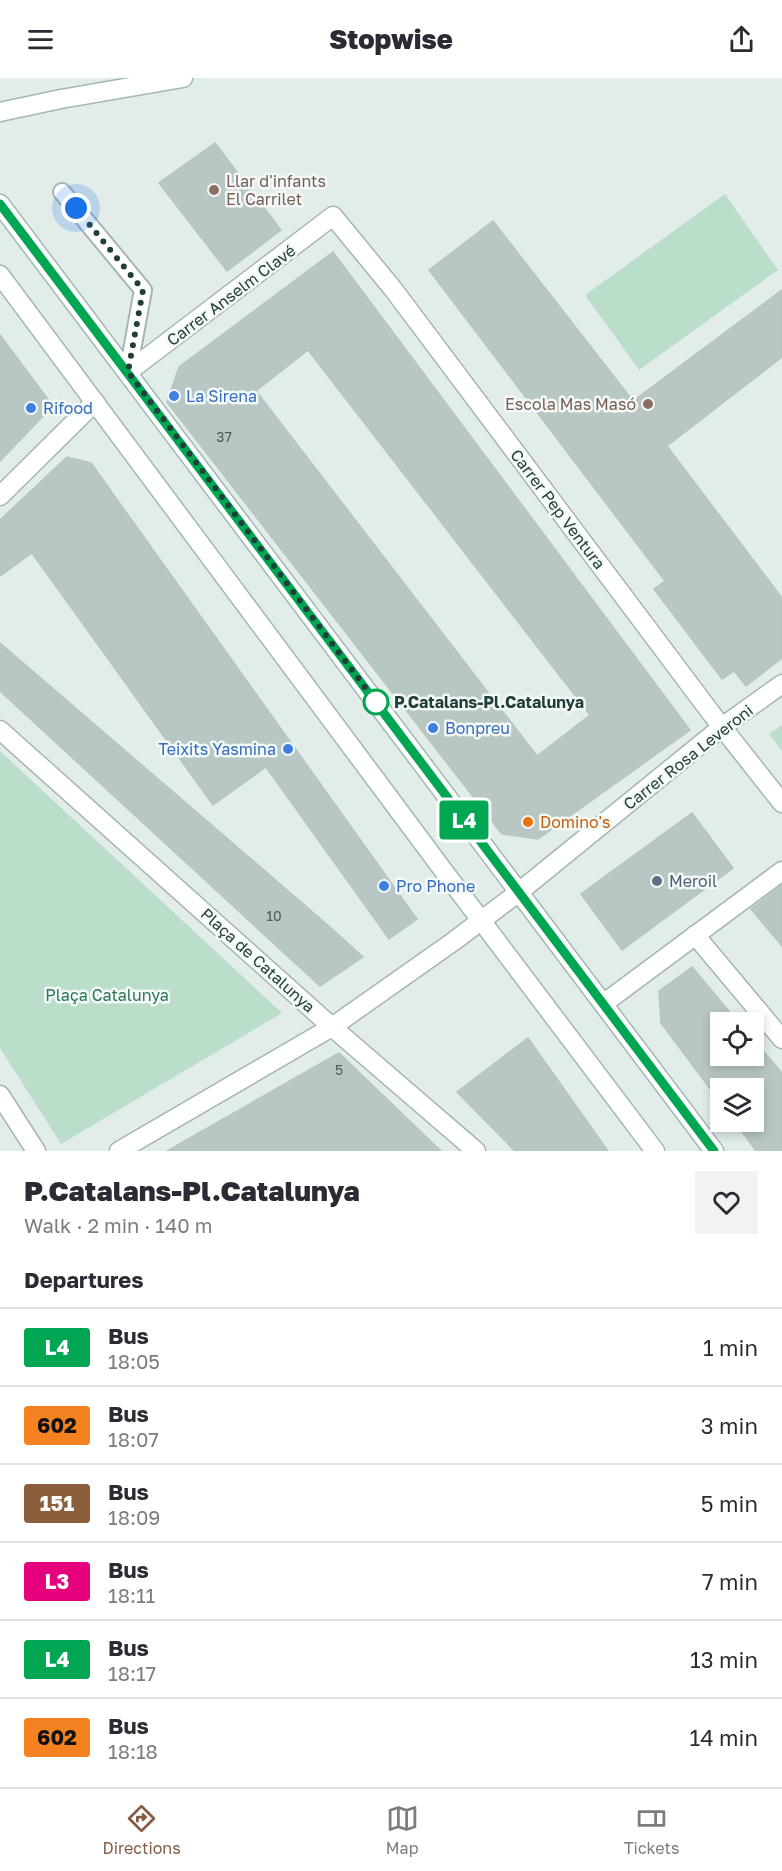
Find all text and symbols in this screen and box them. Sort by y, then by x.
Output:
icon: menu [24,23,57,56]
text: Stopwise [329,23,453,55]
icon: share [725,23,758,56]
place label: Llar d'infants El Carrilet [226,171,326,209]
marker: Llar d'infants El Carrilet [207,183,221,197]
your location [61,193,91,223]
street label: Carrer Anselm Clavé [163,240,299,350]
place label: La Sirena [186,386,257,406]
marker: La Sirena [167,389,181,403]
place label: Escola Mas Masó [505,394,636,414]
marker: Escola Mas Masó [641,397,655,411]
place label: Rifood [43,398,93,418]
marker: Rifood [24,401,38,415]
house number: 37 [216,428,232,445]
street label: Carrer Pep Ventura [506,445,610,573]
marker: P.Catalans-Pl.Catalunya [363,689,389,715]
place label: P.Catalans-Pl.Catalunya [394,692,584,712]
street label: Carrer Rosa Leveroni [619,700,757,814]
place label: Bonpreu [445,718,510,738]
marker: Bonpreu [426,721,440,735]
place label: Teixits Yasmina [158,739,276,759]
marker: Teixits Yasmina [281,742,295,756]
line badge: L4 [437,800,491,840]
text: L4 [451,807,477,833]
place label: Domino's [540,812,611,832]
marker: Domino's [521,815,535,829]
place label: Meroil [669,871,717,891]
marker: Meroil [650,874,664,888]
place label: Pro Phone [396,876,475,896]
marker: Pro Phone [377,879,391,893]
street label: Plaça de Catalunya [197,904,319,1016]
house number: 10 [266,907,282,924]
park label: Plaça Catalunya [45,985,169,1005]
map controls [710,1012,764,1132]
button: locate [710,1012,764,1066]
house number: 5 [335,1061,343,1078]
button: layers [710,1078,764,1132]
button: heart [695,1171,758,1234]
text: P.Catalans-Pl.Catalunya [24,1174,360,1207]
text: Walk · 2 min · 140 m [24,1213,212,1237]
text: Departures [24,1266,143,1293]
text: Bus [108,1322,149,1349]
text: L4 [44,1334,70,1360]
text: 1 min [703,1334,758,1361]
text: 18:05 [108,1349,160,1373]
text: Bus [108,1400,149,1427]
text: 602 [37,1412,77,1438]
text: 3 min [701,1412,758,1439]
text: 18:07 [108,1427,159,1451]
text: Bus [108,1478,149,1505]
text: 151 [40,1490,74,1516]
text: 5 min [701,1490,758,1517]
text: 18:09 [108,1505,160,1529]
text: Bus [108,1556,149,1583]
text: L3 [45,1568,69,1594]
text: 7 min [702,1568,758,1595]
text: 18:11 [108,1583,155,1607]
text: Bus [108,1634,149,1661]
text: L4 [44,1646,70,1672]
text: 13 min [690,1646,758,1673]
text: 18:17 [108,1661,156,1685]
text: Bus [108,1712,149,1739]
text: 602 [37,1724,77,1750]
text: 14 min [690,1724,758,1751]
text: 18:18 [108,1739,158,1763]
tab: Directions [103,1802,181,1858]
tab: Map [386,1802,419,1858]
tab: Tickets [624,1802,680,1858]

